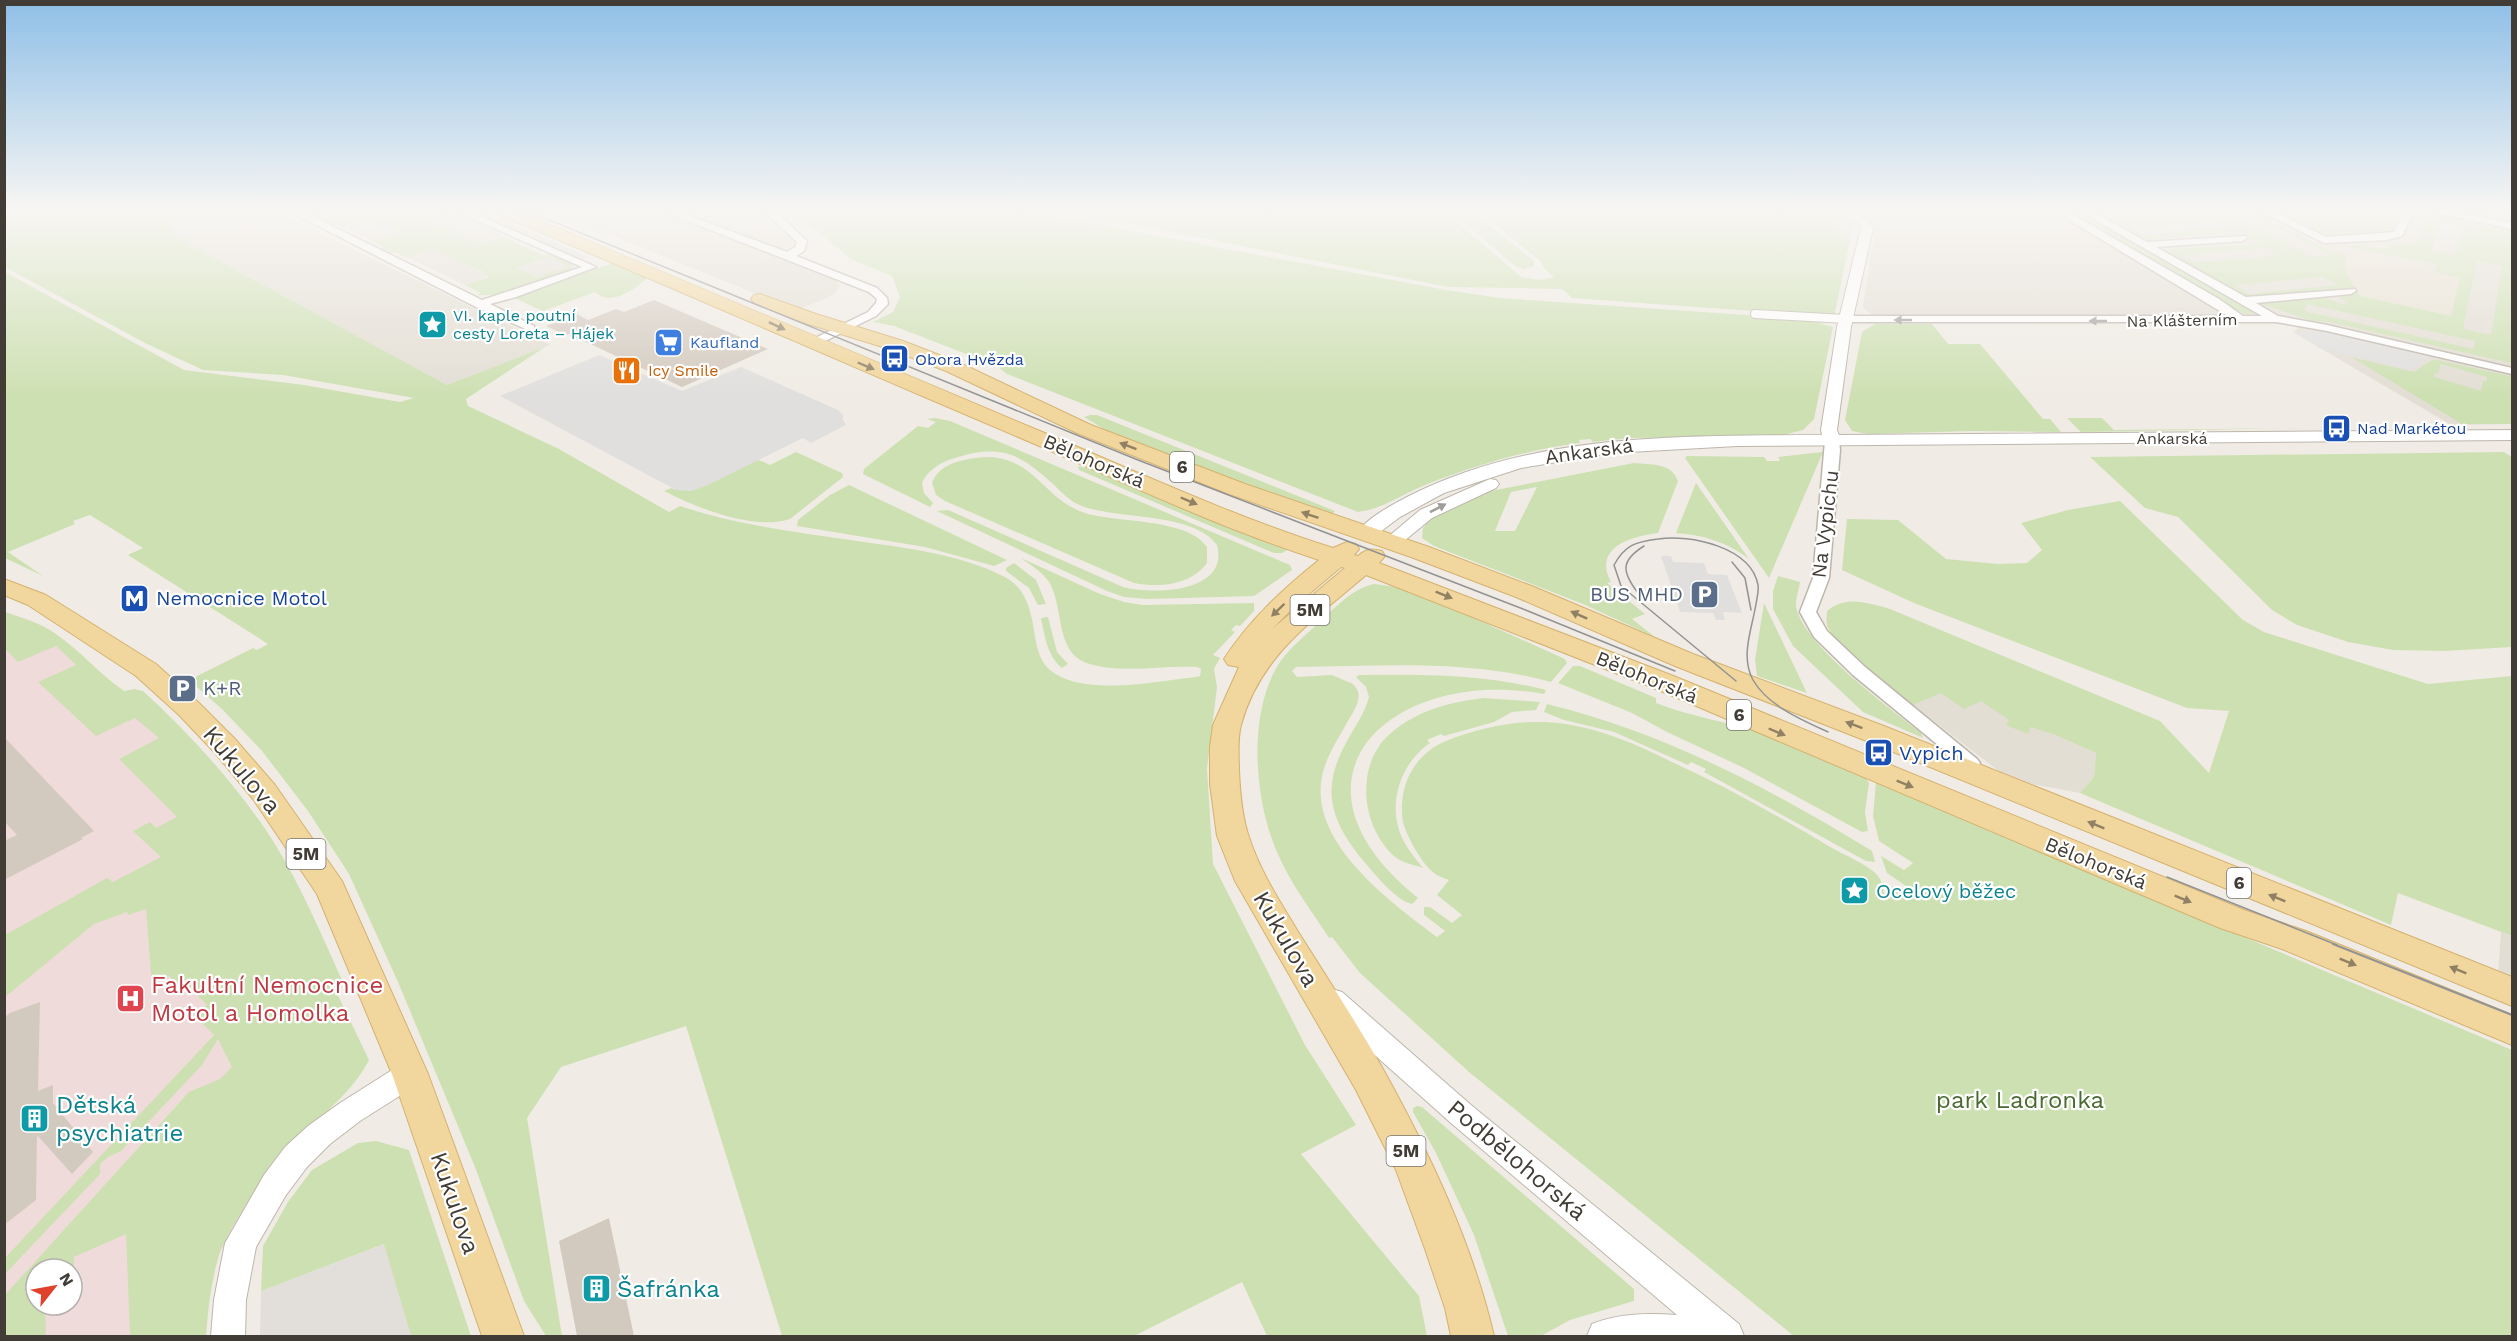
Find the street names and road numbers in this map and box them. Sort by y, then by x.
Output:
street label: Na Klášterním [2127,310,2237,331]
street label: Bělohorská [1040,429,1148,493]
street label: Ankarská [2136,429,2208,448]
street label: Ankarská [1543,433,1635,469]
road number: 6 [1170,452,1194,482]
street label: Na Vypichu [1806,469,1844,579]
road number: 5M [1290,595,1330,625]
street label: Bělohorská [1593,646,1701,708]
road number: 6 [1727,700,1751,730]
street label: Kukulova [197,720,287,820]
street label: Bělohorská [2042,832,2150,894]
road number: 5M [286,839,326,869]
road number: 6 [2227,868,2251,898]
street label: Kukulova [1247,886,1325,992]
street label: Podbělohorská [1442,1094,1592,1226]
road number: 5M [1386,1136,1426,1166]
street label: Kukulova [425,1148,485,1258]

